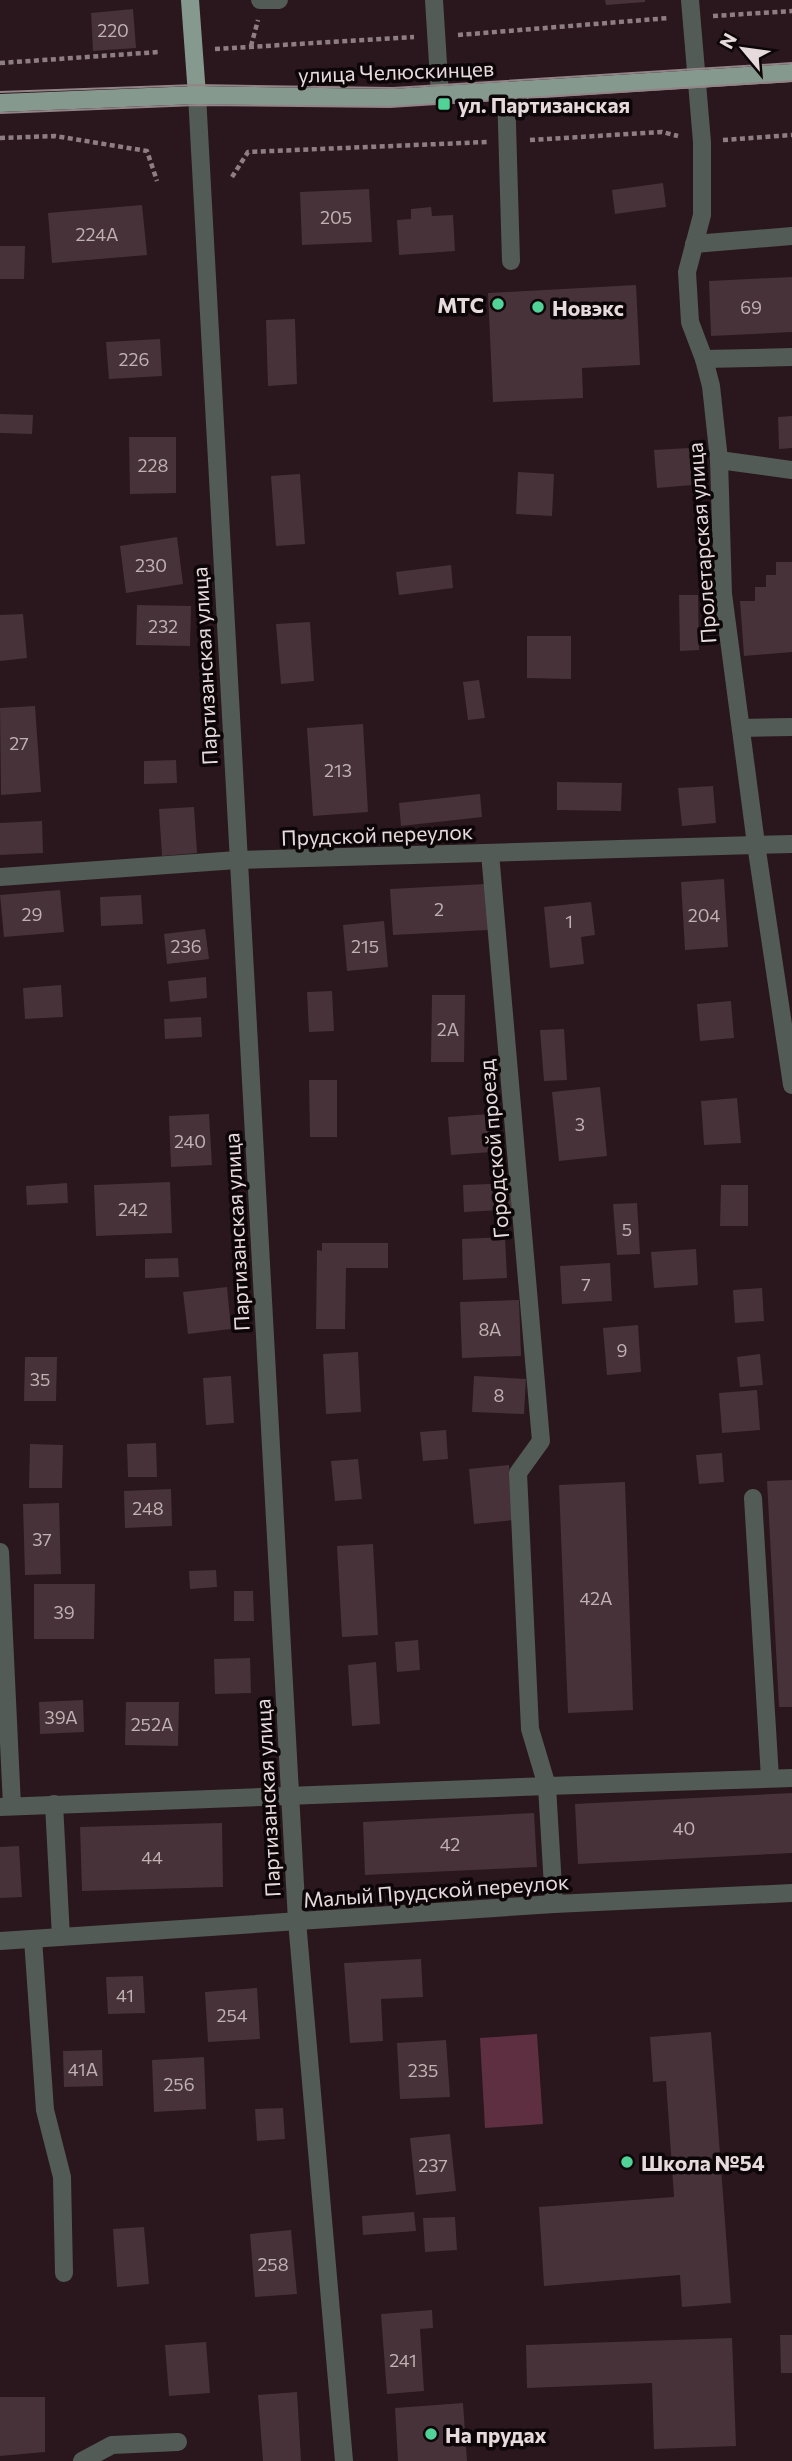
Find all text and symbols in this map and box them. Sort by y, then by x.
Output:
north arrow [708,14,778,84]
house number: 220 [97,19,129,41]
text: N [714,29,741,52]
street label: улица Челюскинцев [298,55,494,87]
place label: ул. Партизанская [458,92,630,117]
marker: ул. Партизанская [436,96,452,112]
house number: 205 [320,206,352,228]
house number: 224А [76,223,118,245]
place label: МТС [437,292,484,317]
place label: Новэкс [552,295,624,320]
marker: МТС [490,296,506,312]
house number: 69 [740,296,762,318]
marker: Новэкс [530,299,546,315]
house number: 226 [119,348,149,370]
street label: Пролетарская улица [681,442,721,644]
house number: 228 [138,454,168,476]
house number: 230 [135,554,167,576]
street label: Партизанская улица [186,566,222,766]
house number: 232 [148,615,178,637]
house number: 27 [9,732,29,754]
house number: 213 [324,759,352,781]
street label: Прудской переулок [281,818,473,850]
house number: 2 [434,898,444,920]
house number: 29 [22,903,42,925]
house number: 204 [688,904,720,926]
house number: 1 [565,910,573,932]
house number: 236 [170,935,202,957]
house number: 215 [351,935,379,957]
house number: 2А [437,1018,459,1040]
street label: Городской проезд [473,1058,513,1240]
house number: 3 [575,1113,585,1135]
house number: 240 [174,1130,206,1152]
street label: Партизанская улица [218,1132,254,1332]
house number: 242 [118,1198,148,1220]
house number: 5 [622,1218,632,1240]
house number: 7 [581,1273,591,1295]
house number: 8А [479,1318,501,1340]
house number: 9 [617,1339,627,1361]
house number: 35 [30,1368,50,1390]
house number: 8 [494,1384,505,1406]
house number: 248 [132,1497,164,1519]
house number: 37 [32,1528,52,1550]
house number: 42А [580,1587,612,1609]
house number: 39 [53,1601,75,1623]
street label: Партизанская улица [249,1698,285,1898]
house number: 39А [44,1706,78,1728]
house number: 252А [131,1713,173,1735]
house number: 40 [673,1817,695,1839]
house number: 42 [440,1833,460,1855]
house number: 44 [141,1846,163,1868]
street label: Малый Прудской переулок [302,1868,570,1912]
house number: 41 [116,1984,134,2006]
house number: 254 [216,2004,248,2026]
house number: 41А [68,2058,98,2080]
house number: 235 [408,2059,438,2081]
house number: 256 [163,2073,195,2095]
place label: Школа №54 [641,2150,765,2175]
house number: 237 [418,2154,448,2176]
marker: Школа №54 [619,2154,635,2170]
house number: 258 [257,2253,289,2275]
house number: 241 [389,2349,417,2371]
place label: На прудах [445,2422,546,2447]
marker: На прудах [423,2426,439,2442]

